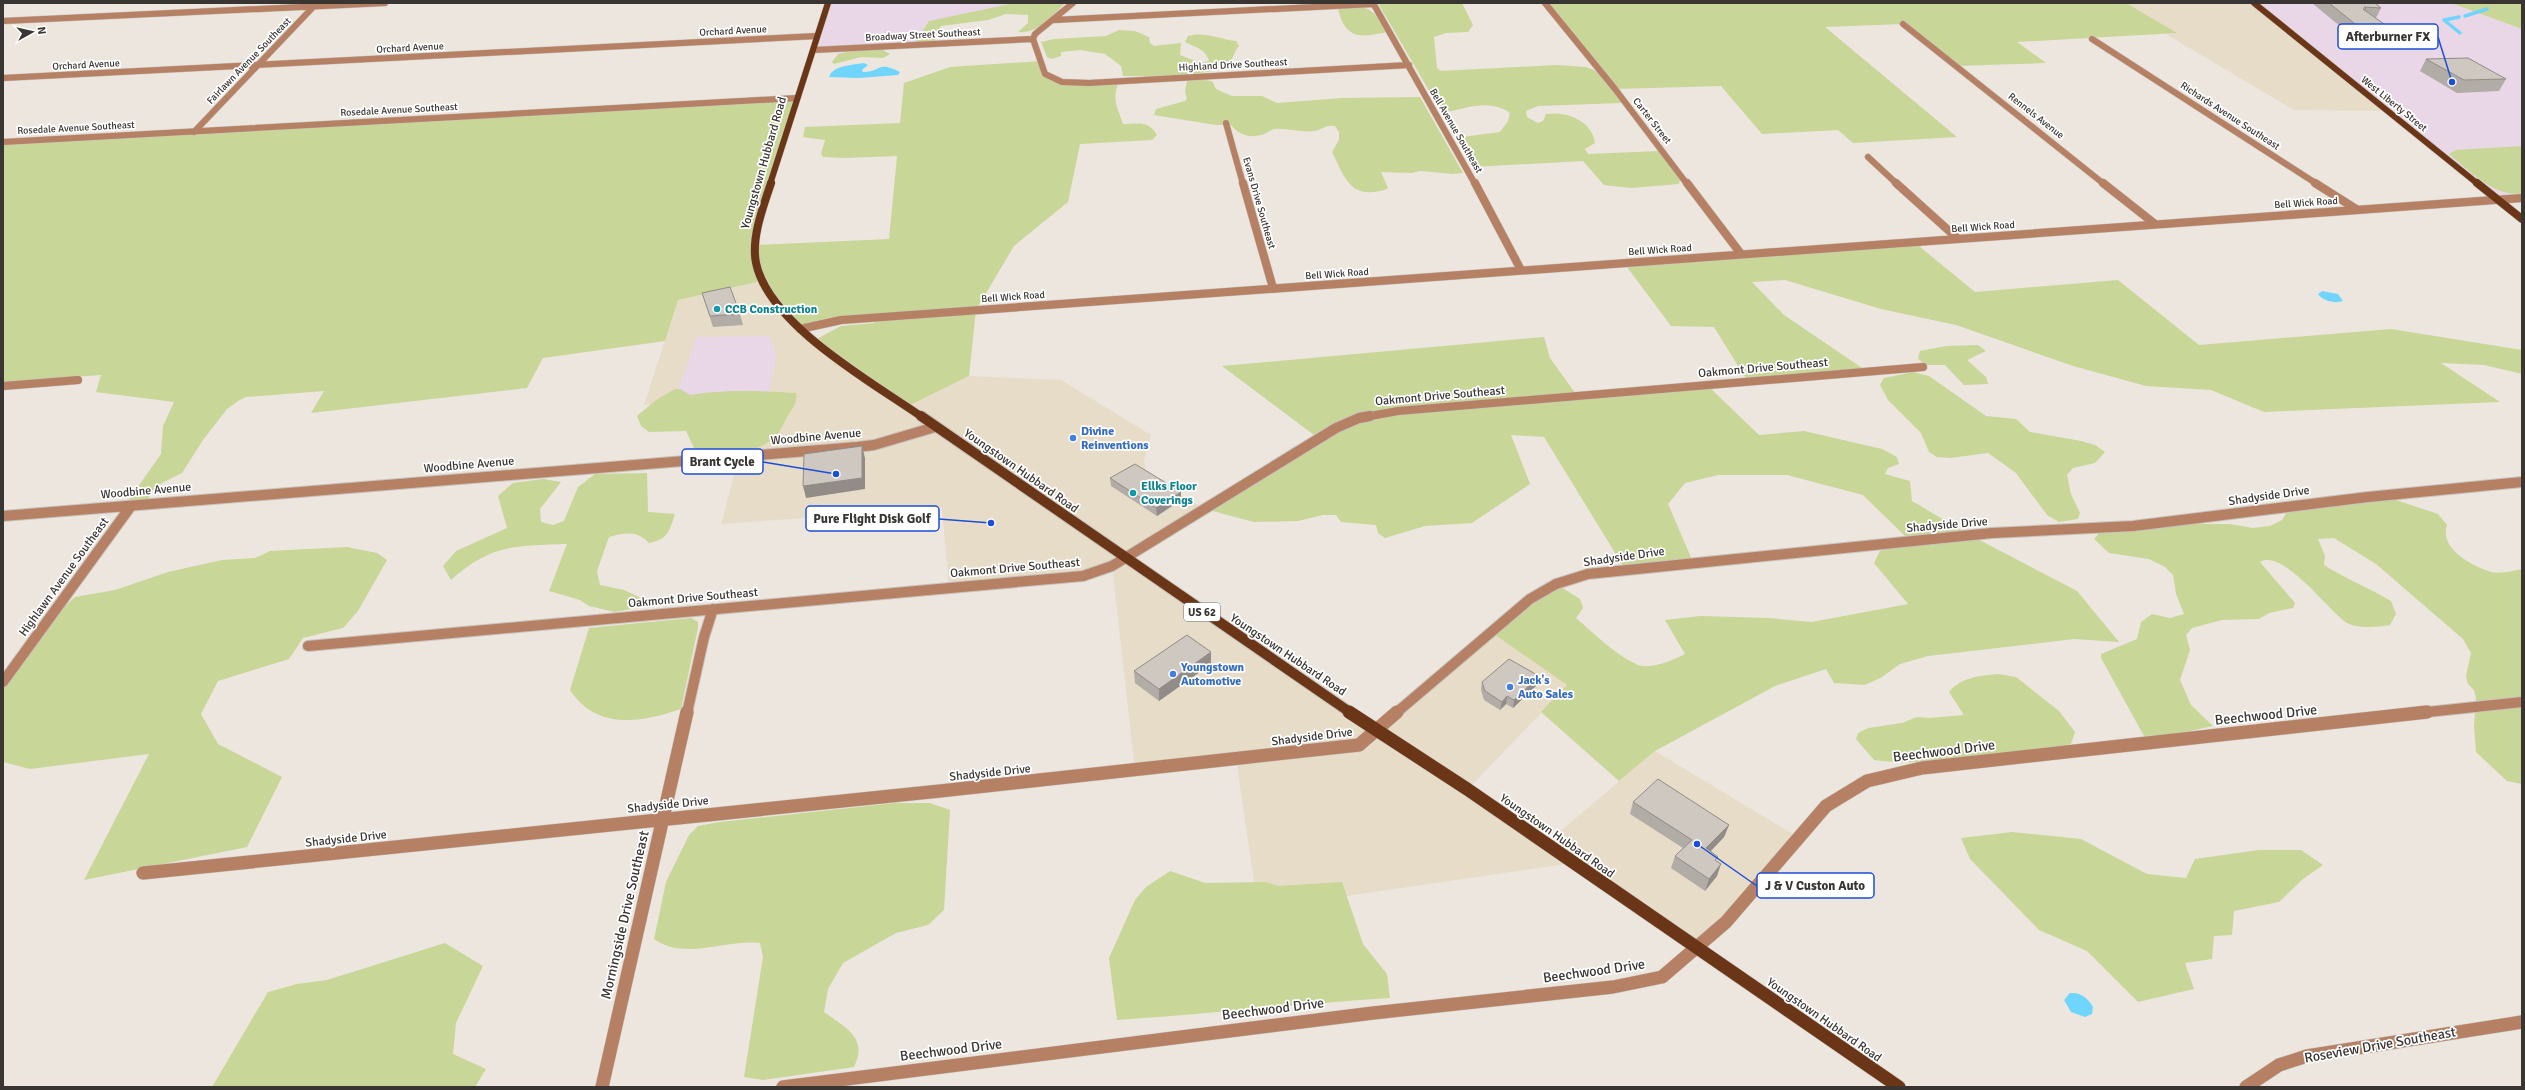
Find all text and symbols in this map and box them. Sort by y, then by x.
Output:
north arrow [12,12,52,52]
street label: Fairlawn Avenue Southeast [204,15,294,107]
street label: Orchard Avenue [699,23,767,39]
callout: Afterburner FX [2338,24,2438,49]
text: N [34,26,48,35]
street label: Broadway Street Southeast [865,26,981,44]
text: Afterburner FX [2346,29,2430,45]
street label: Orchard Avenue [376,40,444,56]
street label: Highland Drive Southeast [1178,56,1288,74]
street label: Orchard Avenue [52,57,120,73]
street label: West Liberty Street [2359,74,2430,135]
street label: Richards Avenue Southeast [2178,79,2282,153]
street label: Bell Avenue Southeast [1427,87,1485,176]
street label: Rennels Avenue [2006,90,2066,142]
street label: Youngstown Hubbard Road [738,95,790,231]
street label: Carter Street [1630,96,1674,147]
street label: Rosedale Avenue Southeast [340,101,458,119]
street label: Rosedale Avenue Southeast [17,119,135,137]
street label: Evans Drive Southeast [1240,156,1278,251]
street label: Bell Wick Road [2274,195,2338,211]
street label: Bell Wick Road [1951,219,2015,235]
street label: Bell Wick Road [1628,242,1692,258]
street label: Bell Wick Road [1305,266,1369,282]
street label: Bell Wick Road [981,289,1045,305]
place label: CCB Construction [725,302,818,317]
marker: CCB Construction [712,304,722,314]
street label: Oakmont Drive Southeast [1697,355,1829,381]
street label: Oakmont Drive Southeast [1374,383,1506,409]
place label: Divine Reinventions [1081,424,1149,453]
street label: Woodbine Avenue [770,426,862,448]
street label: Youngstown Hubbard Road [961,426,1081,516]
marker: Divine Reinventions [1068,433,1078,443]
callout: Brant Cycle [682,449,763,474]
street label: Woodbine Avenue [423,454,515,476]
text: Brant Cycle [689,454,755,470]
place label: Ellks Floor Coverings [1141,479,1197,508]
street label: Woodbine Avenue [100,480,192,502]
street label: Shadyside Drive [2228,483,2310,509]
marker: Ellks Floor Coverings [1128,488,1138,498]
callout: Pure Flight Disk Golf [806,506,939,531]
text: Pure Flight Disk Golf [813,511,932,527]
street label: Shadyside Drive [1906,514,1988,536]
street label: Highlawn Avenue Southeast [16,515,112,639]
street label: Shadyside Drive [1583,544,1665,570]
street label: Oakmont Drive Southeast [949,555,1081,581]
street label: Oakmont Drive Southeast [627,585,759,611]
road number: US 62 [1184,603,1220,621]
street label: Youngstown Hubbard Road [1227,611,1349,699]
place label: Youngstown Automotive [1180,660,1245,689]
marker: Youngstown Automotive [1168,669,1178,679]
place label: Jack's Auto Sales [1518,673,1574,702]
marker: Jack's Auto Sales [1505,682,1515,692]
street label: Beechwood Drive [2214,701,2318,729]
street label: Shadyside Drive [1271,725,1353,749]
street label: Beechwood Drive [1892,736,1996,766]
street label: Shadyside Drive [949,761,1031,785]
street label: Youngstown Hubbard Road [1497,791,1617,881]
street label: Shadyside Drive [627,793,709,817]
street label: Shadyside Drive [305,827,387,851]
street label: Morningside Drive Southeast [597,829,653,1001]
callout: J & V Custon Auto [1757,873,1874,898]
text: J & V Custon Auto [1765,878,1865,894]
street label: Beechwood Drive [1542,955,1646,987]
street label: Youngstown Hubbard Road [1764,975,1884,1065]
street label: Beechwood Drive [1221,994,1325,1024]
street label: Roseview Drive Southeast [2303,1023,2457,1067]
street label: Beechwood Drive [899,1035,1003,1065]

